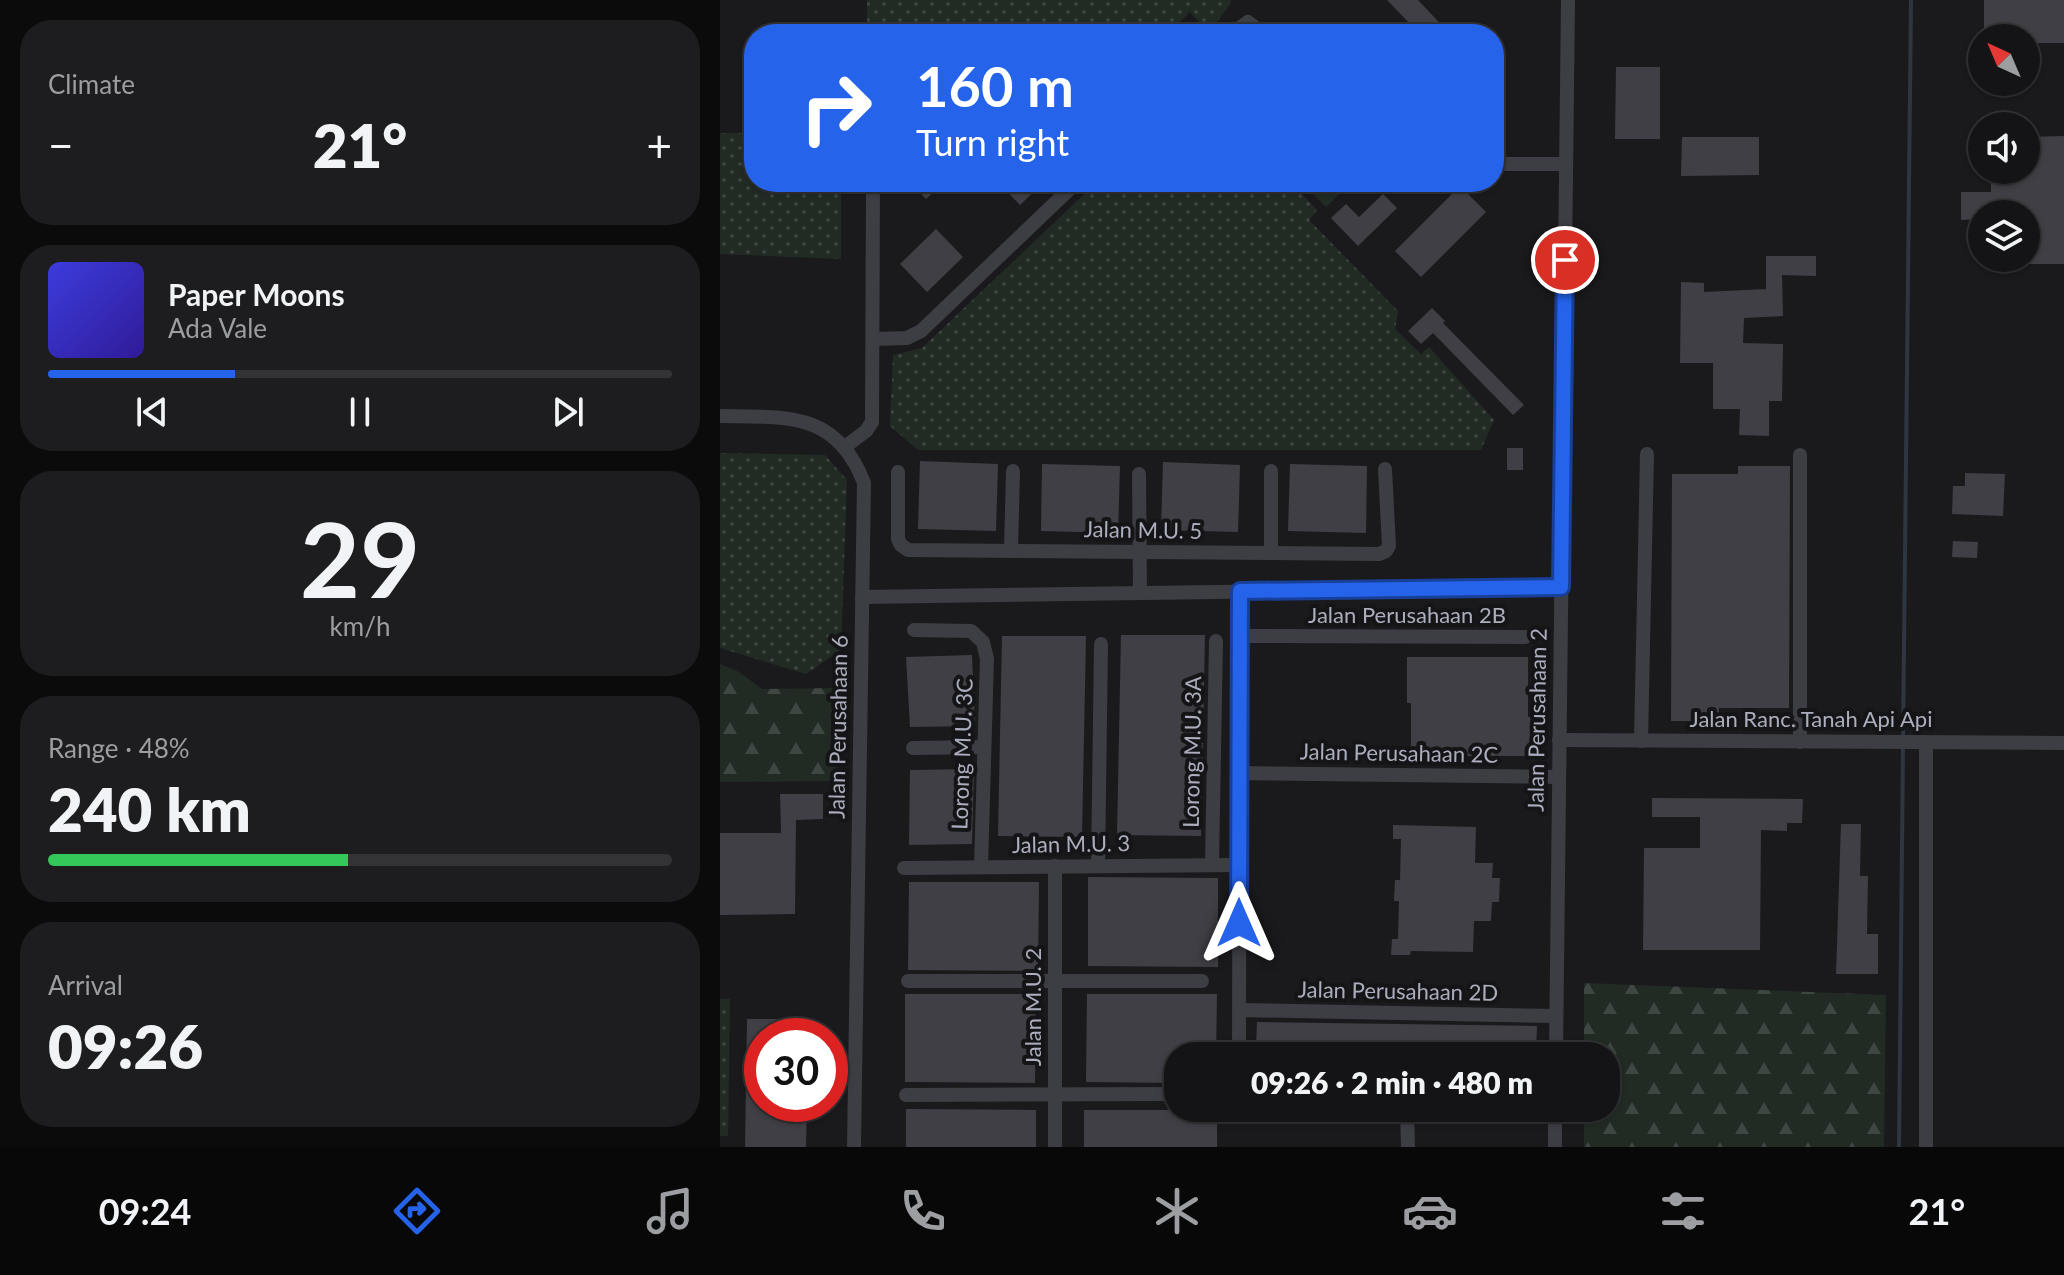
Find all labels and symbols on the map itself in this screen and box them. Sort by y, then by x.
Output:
north arrow [1968,24,2040,96]
pin [1531,226,1599,294]
street label: Jalan M.U. 5 [1084,515,1202,544]
street label: Jalan Perusahaan 2B [1308,601,1506,628]
street label: Jalan Perusahaan 2 [1521,628,1552,812]
street label: Jalan Perusahaan 6 [822,635,853,819]
street label: Lorong M.U. 3A [1177,676,1206,828]
street label: Lorong M.U. 3C [945,677,978,830]
street label: Jalan Ranc. Tanah Api Api [1690,705,1932,732]
street label: Jalan Perusahaan 2C [1300,737,1499,768]
street label: Jalan M.U. 3 [1012,829,1130,858]
position arrow [1197,881,1281,965]
street label: Jalan M.U. 2 [1019,948,1046,1066]
street label: Jalan Perusahaan 2D [1298,975,1498,1006]
speed limit sign: 30 [744,1018,848,1122]

